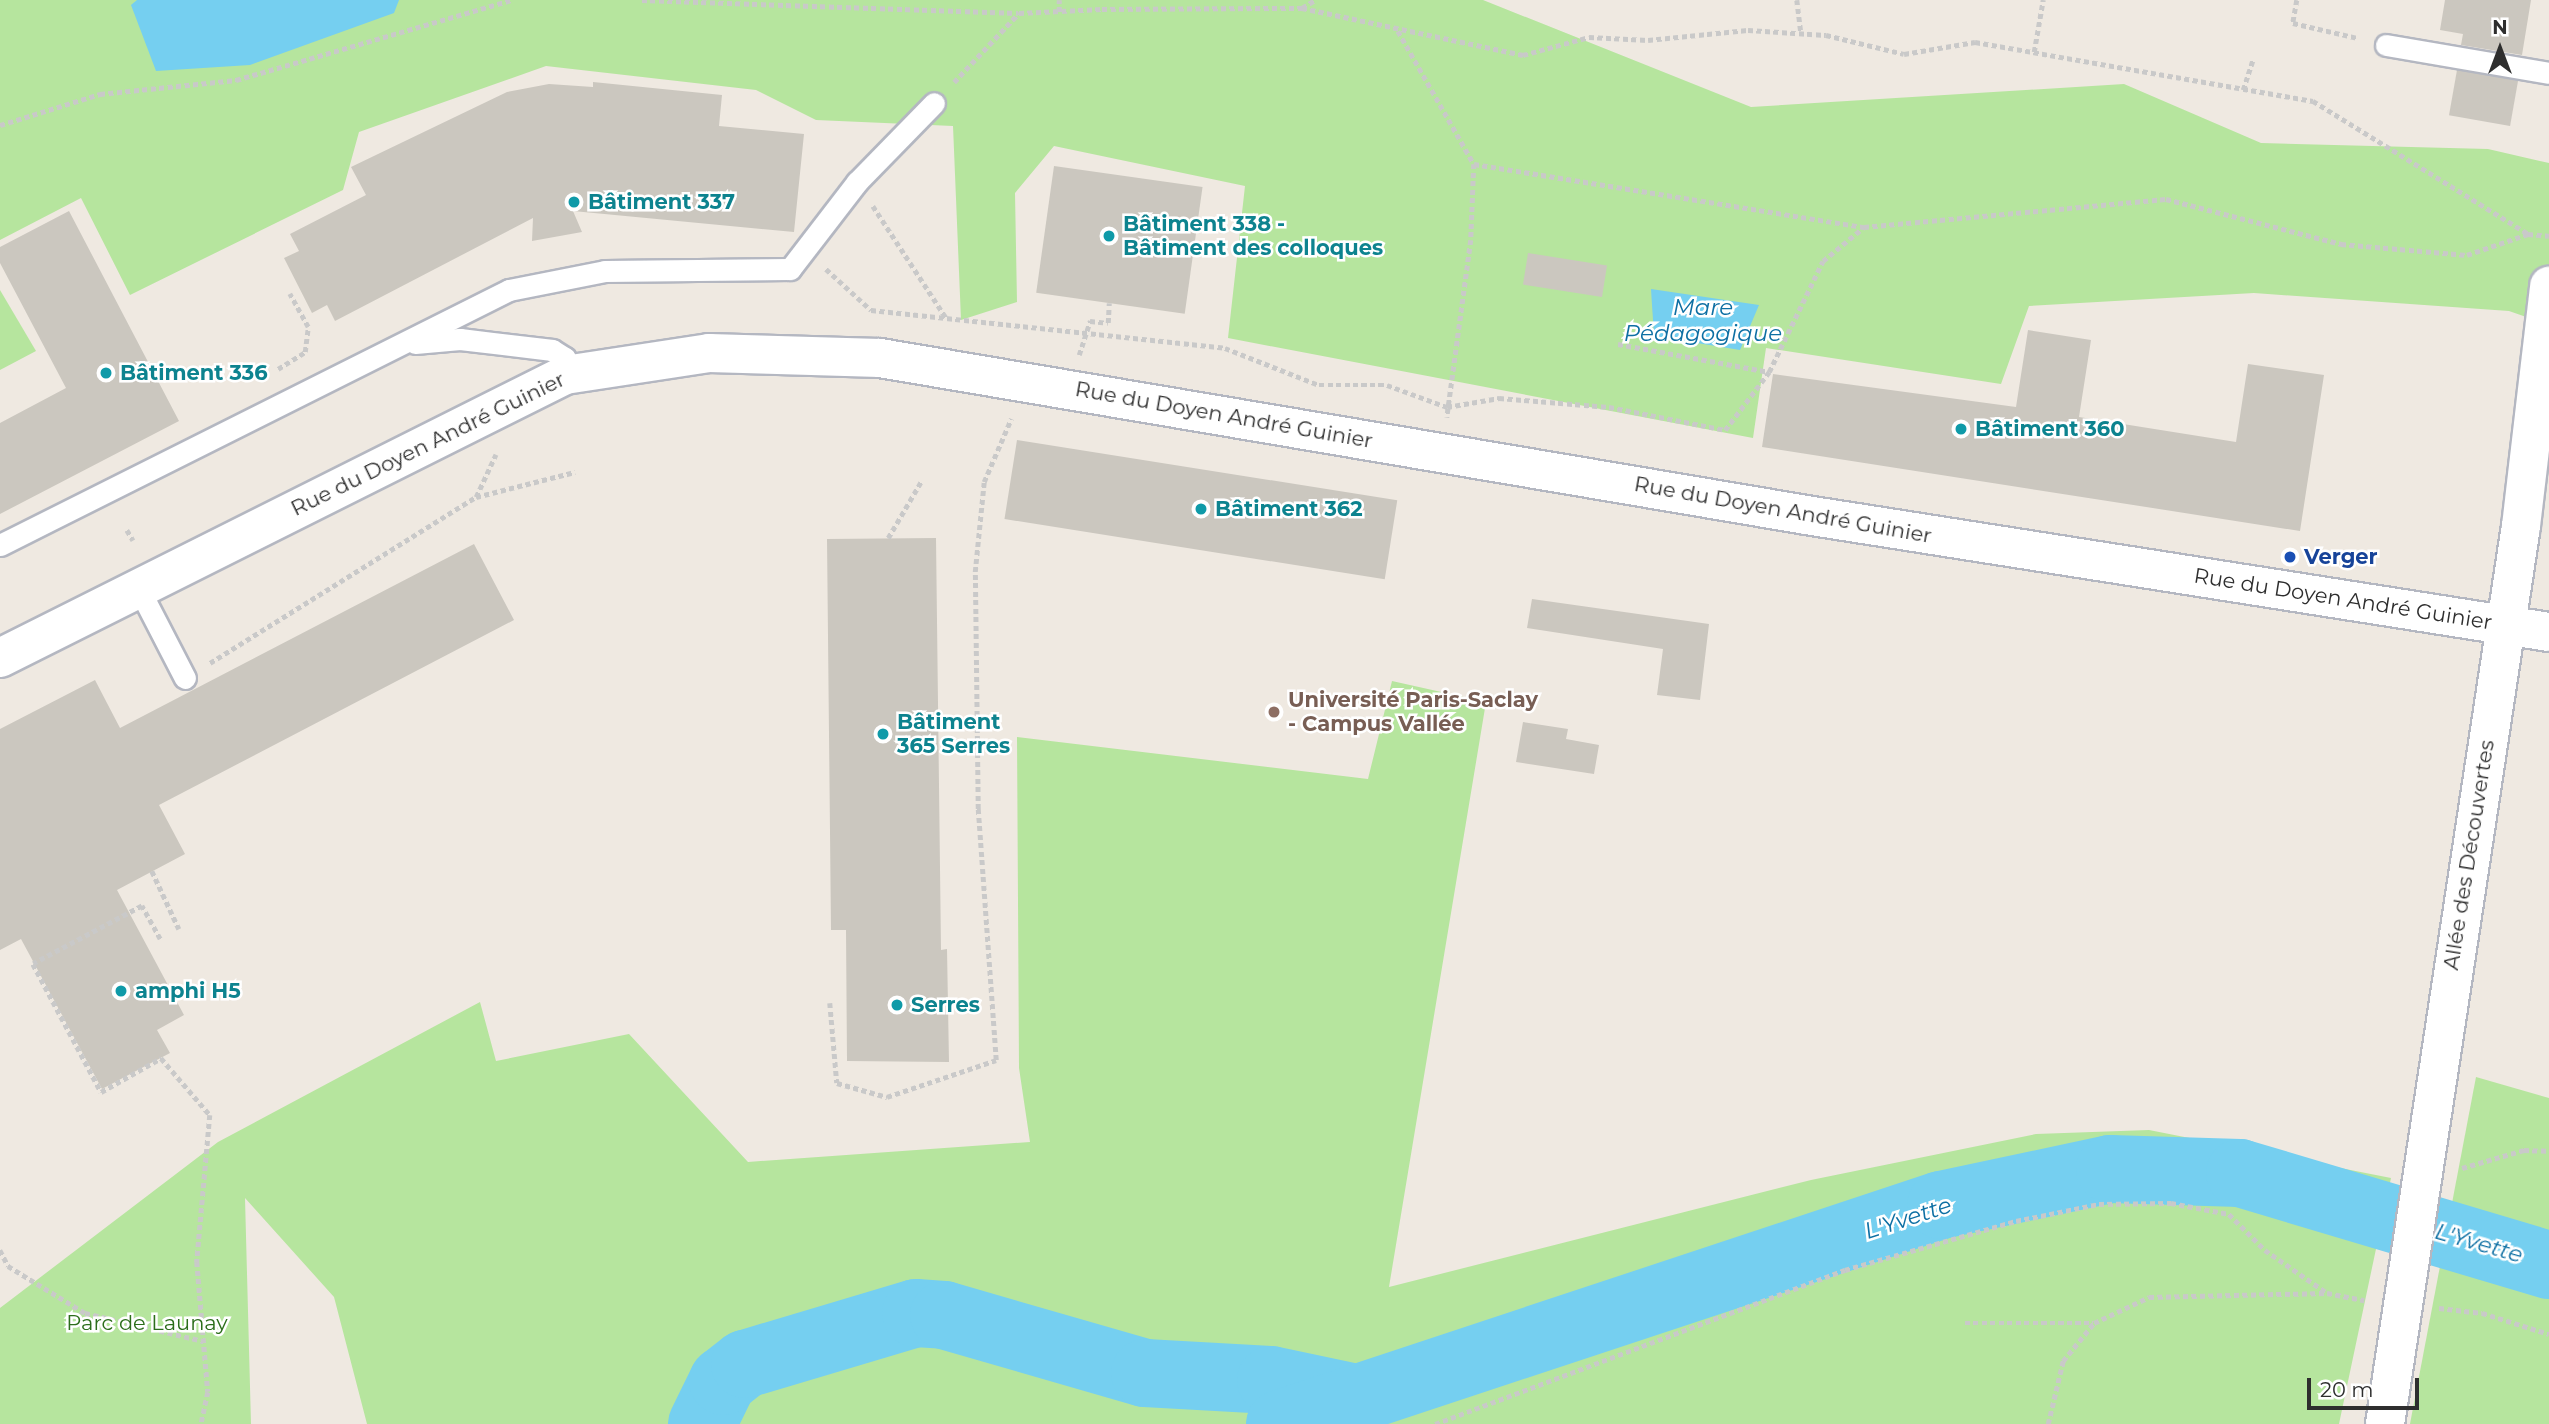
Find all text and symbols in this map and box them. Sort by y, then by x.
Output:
north arrow [2465,14,2535,84]
text: N [2492,16,2508,39]
place label: Bâtiment 337 [588,189,735,215]
marker: Bâtiment 337 [566,194,582,210]
place label: Bâtiment 338 - Bâtiment des colloques [1123,211,1383,261]
marker: Bâtiment 338 - Bâtiment des colloques [1101,228,1117,244]
water label: Mare Pédagogique [1624,293,1782,347]
place label: Bâtiment 336 [120,360,268,386]
marker: Bâtiment 336 [98,365,114,381]
street label: Rue du Doyen André Guinier [287,367,569,521]
street label: Rue du Doyen André Guinier [1073,376,1375,454]
place label: Bâtiment 360 [1975,416,2124,442]
marker: Bâtiment 360 [1953,421,1969,437]
street label: Rue du Doyen André Guinier [1632,471,1934,549]
place label: Bâtiment 362 [1215,496,1363,522]
marker: Bâtiment 362 [1193,501,1209,517]
place label: Verger [2304,544,2378,570]
marker: Verger [2282,549,2298,565]
street label: Rue du Doyen André Guinier [2192,563,2494,635]
place label: Université Paris-Saclay - Campus Vallée [1288,687,1538,737]
marker: Université Paris-Saclay - Campus Vallée [1266,704,1282,720]
place label: Bâtiment 365 Serres [897,709,1010,759]
marker: Bâtiment 365 Serres [875,726,891,742]
street label: Allée des Découvertes [2438,738,2500,972]
place label: amphi H5 [135,978,241,1004]
marker: amphi H5 [113,983,129,999]
place label: Serres [911,992,980,1018]
marker: Serres [889,997,905,1013]
water label: L'Yvette [1861,1191,1955,1245]
water label: L'Yvette [2432,1217,2526,1269]
park label: Parc de Launay [66,1310,228,1336]
scale bar [2311,1364,2423,1408]
text: 20 m [2320,1377,2374,1402]

